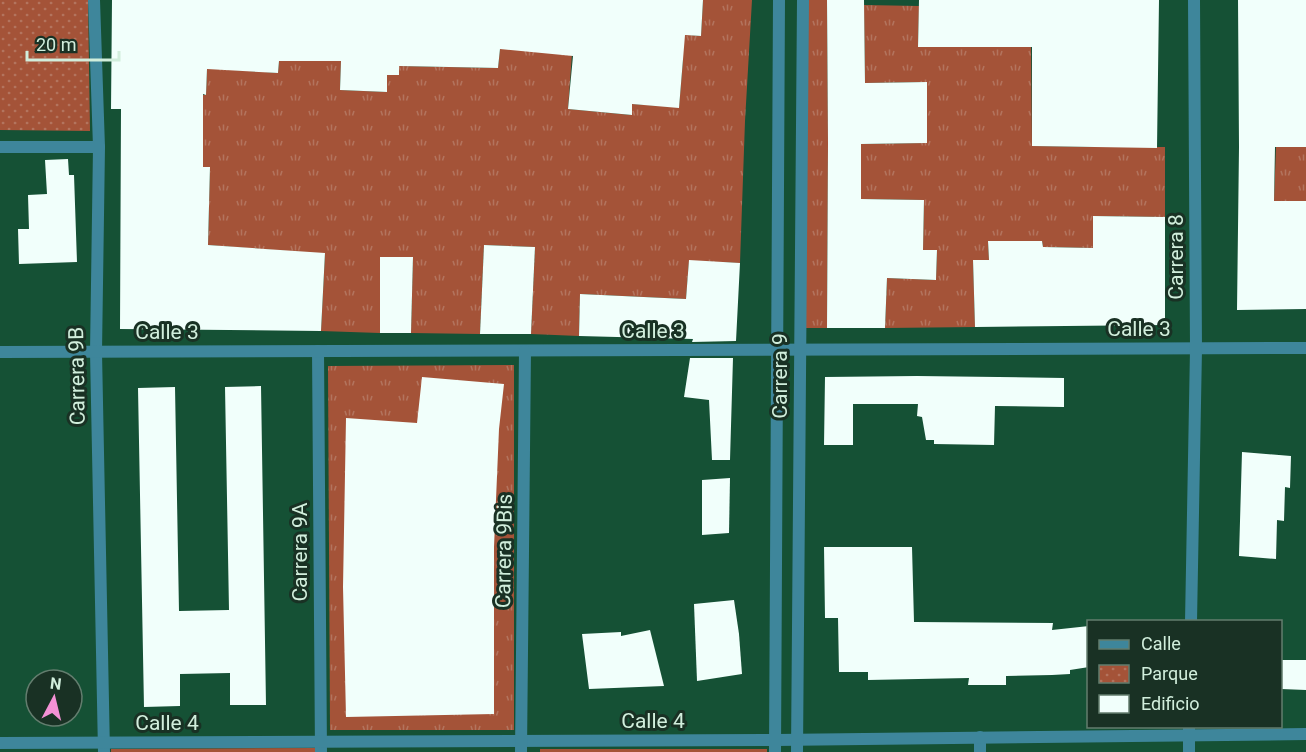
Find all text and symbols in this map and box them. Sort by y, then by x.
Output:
scale bar [27,24,118,62]
text: 20 m [36,34,76,55]
street label: Carrera 8 [1164,214,1188,300]
street label: Calle 3 [1107,317,1171,341]
street label: Calle 3 [621,319,685,343]
street label: Calle 3 [135,320,199,344]
street label: Carrera 9B [64,327,90,425]
street label: Carrera 9 [768,333,792,419]
street label: Carrera 9Bis [491,494,517,608]
street label: Carrera 9A [288,502,312,602]
legend [1087,620,1282,728]
text: Calle [1141,633,1181,654]
text: Parque [1141,663,1198,684]
north arrow [24,668,84,728]
text: N [49,673,63,694]
text: Edificio [1141,693,1200,714]
street label: Calle 4 [621,709,685,733]
street label: Calle 4 [135,711,199,735]

